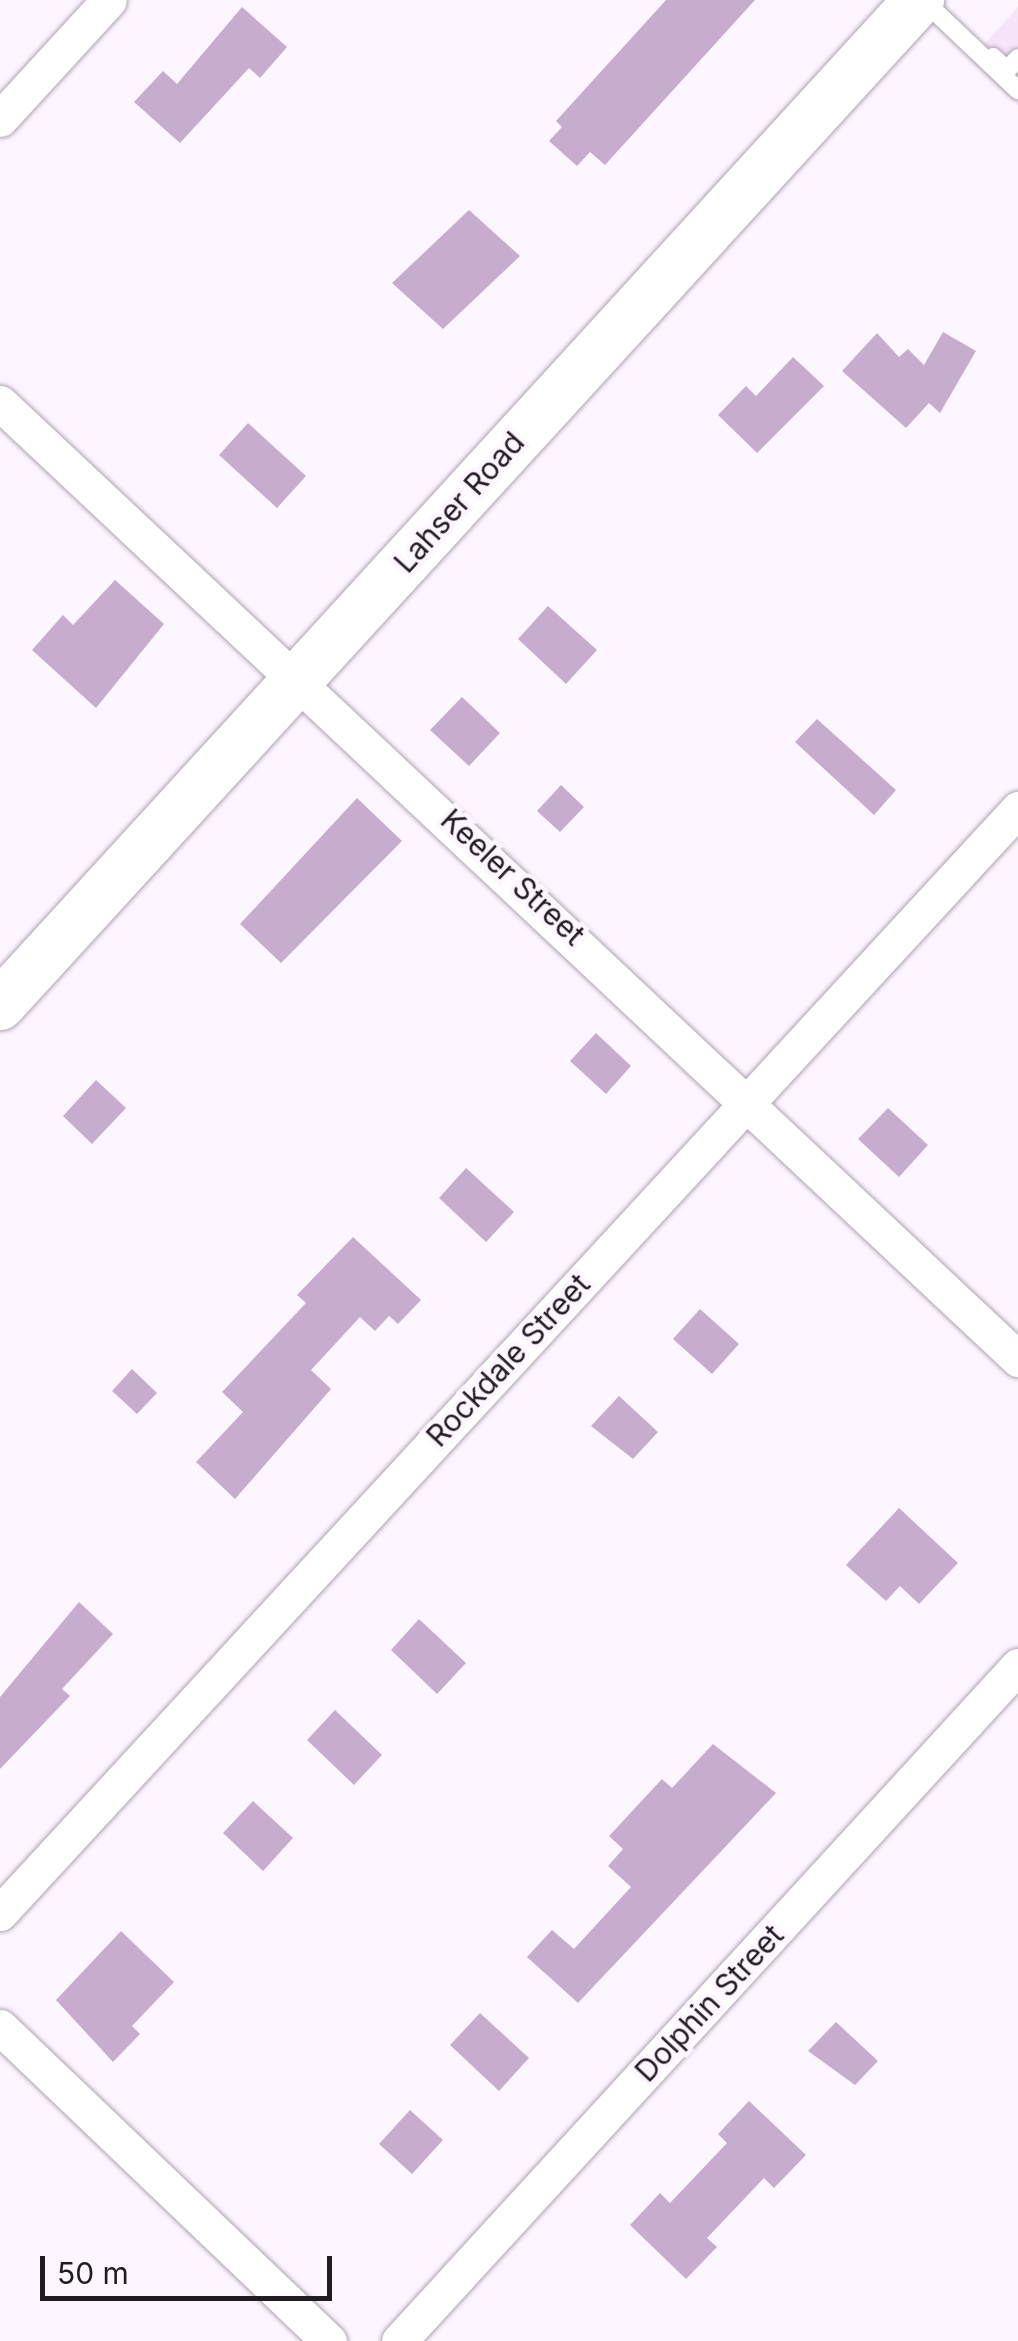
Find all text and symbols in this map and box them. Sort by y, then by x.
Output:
street label: Lahser Road [386,424,532,580]
street label: Keeler Street [434,801,592,953]
street label: Rockdale Street [419,1266,597,1454]
street label: Dolphin Street [627,1917,791,2089]
scale bar [45,2236,338,2298]
text: 50 m [57,2255,129,2291]

